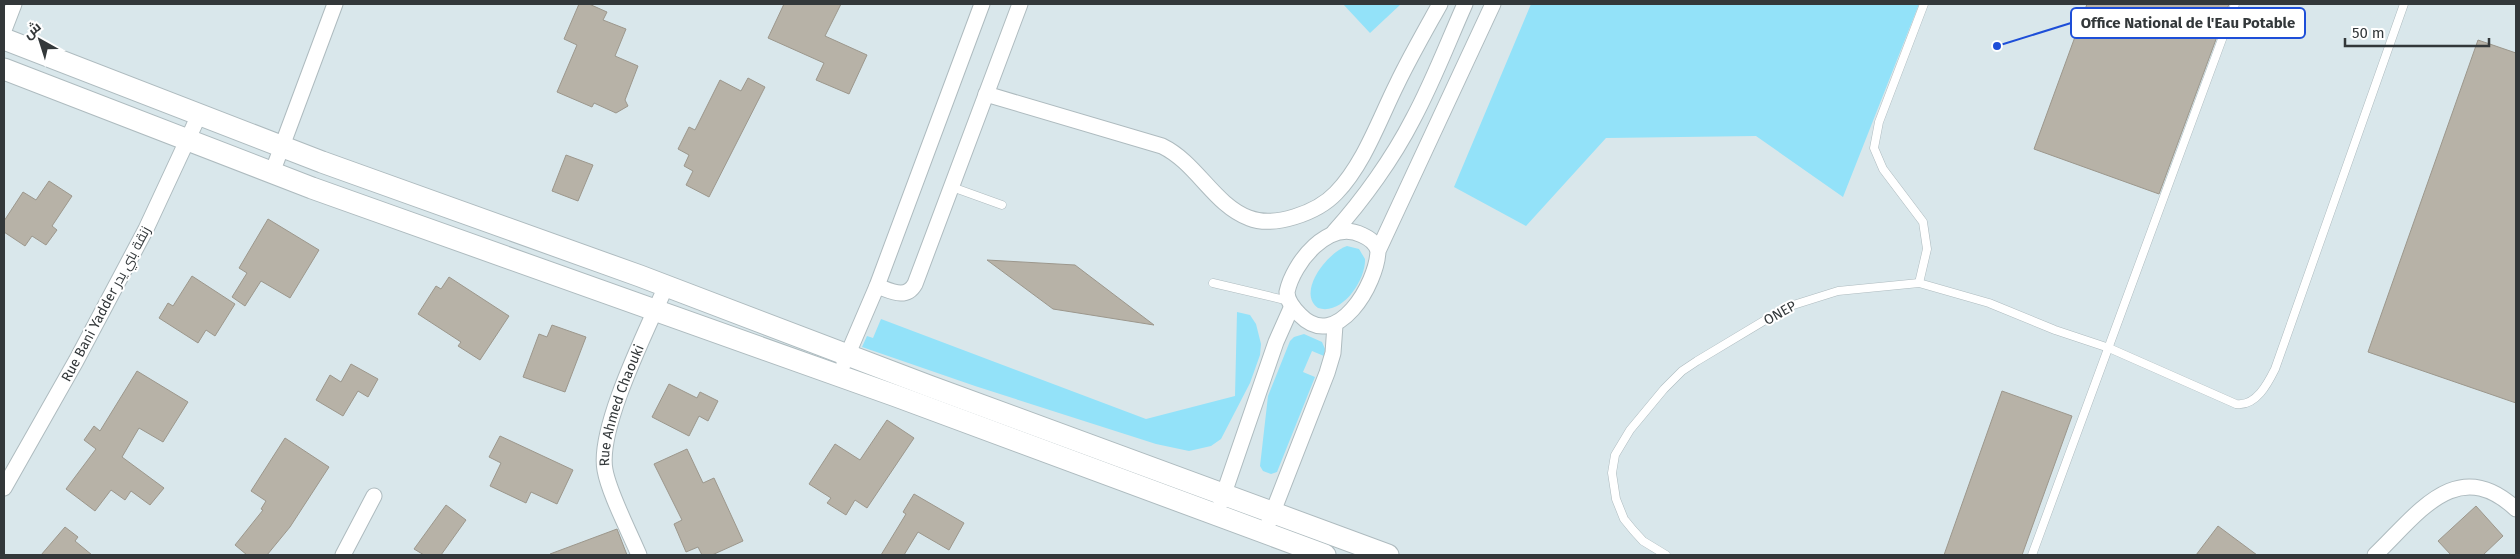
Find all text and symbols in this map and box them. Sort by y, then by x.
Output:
callout: Office National de l'Eau Potable [2071,8,2305,38]
text: Office National de l'Eau Potable [2081,14,2295,32]
north arrow [15,15,65,65]
scale bar [2345,15,2489,47]
text: ش [20,18,44,43]
text: 50 m [2352,24,2385,42]
street label: Rue Bani Yadder زنقة بني يدر [58,223,157,386]
street label: ONEP [1761,297,1799,329]
street label: Rue Ahmed Chaouki [596,342,647,467]

